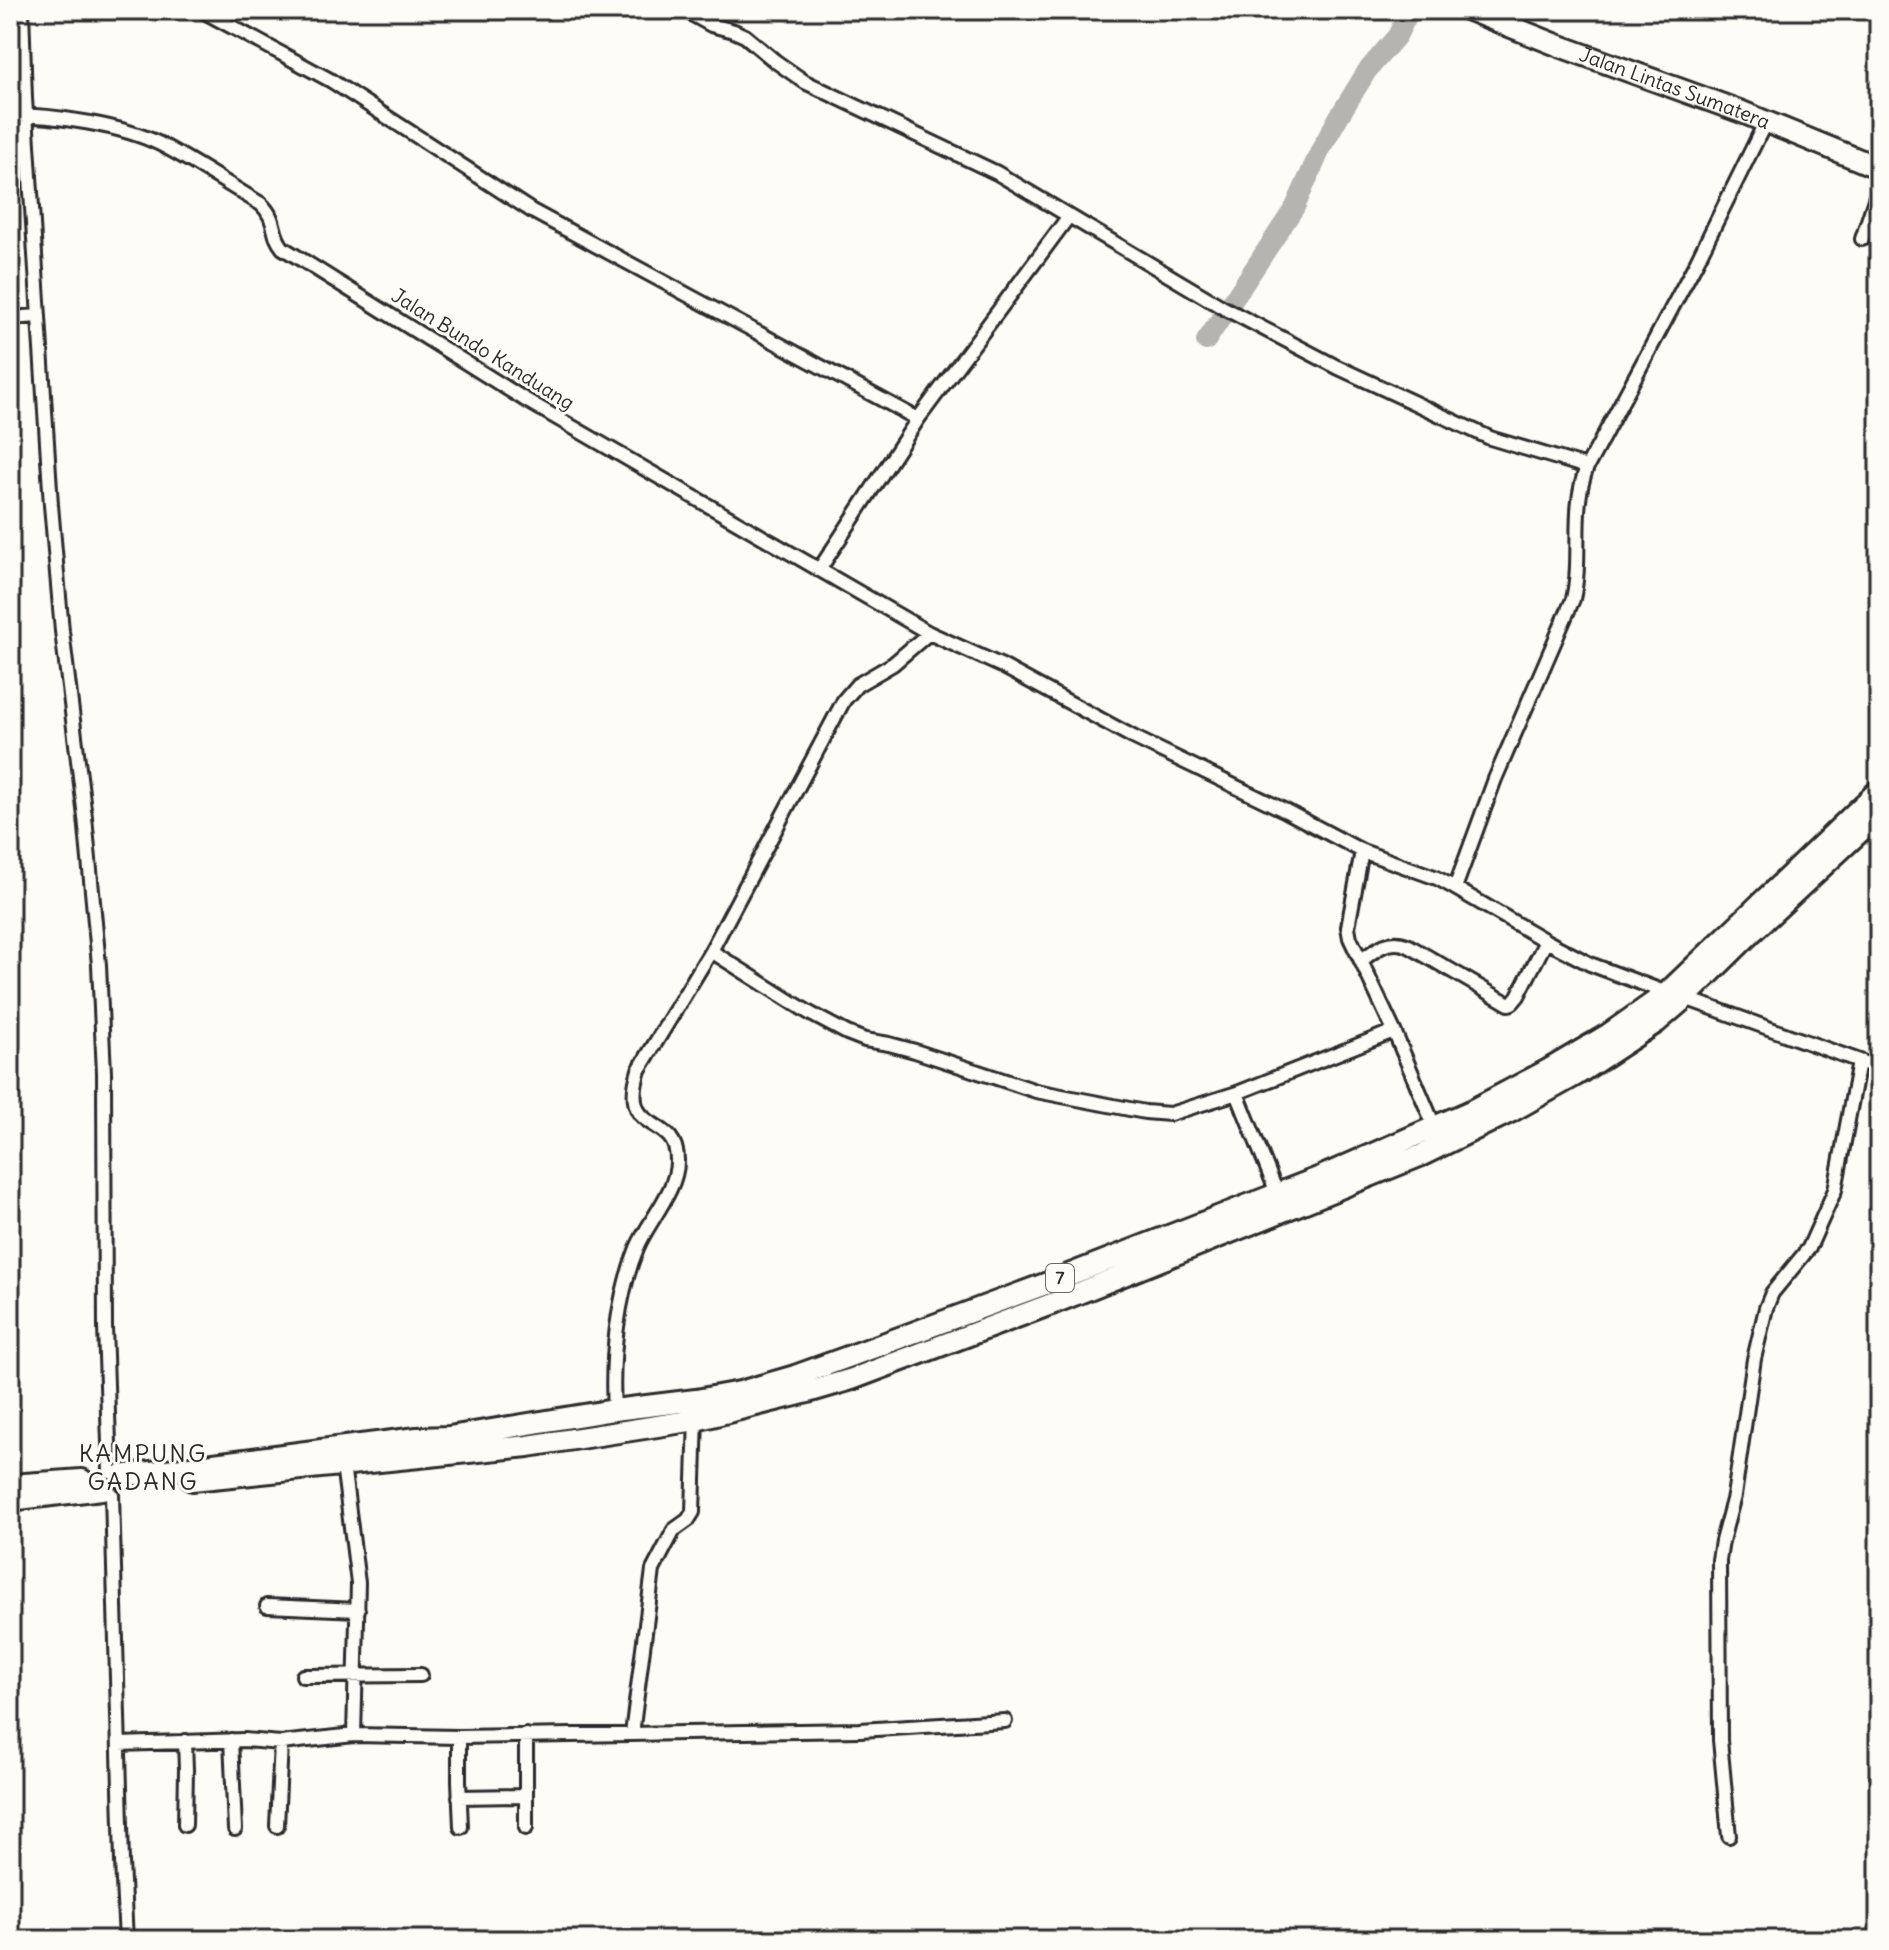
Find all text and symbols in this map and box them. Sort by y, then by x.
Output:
street label: Jalan Lintas Sumatera [1576,41,1774,134]
street label: Jalan Bundo Kanduang [387,282,579,415]
road number: 7 [1046,1264,1074,1292]
district label: KAMPUNG GADANG [79,1438,207,1496]

